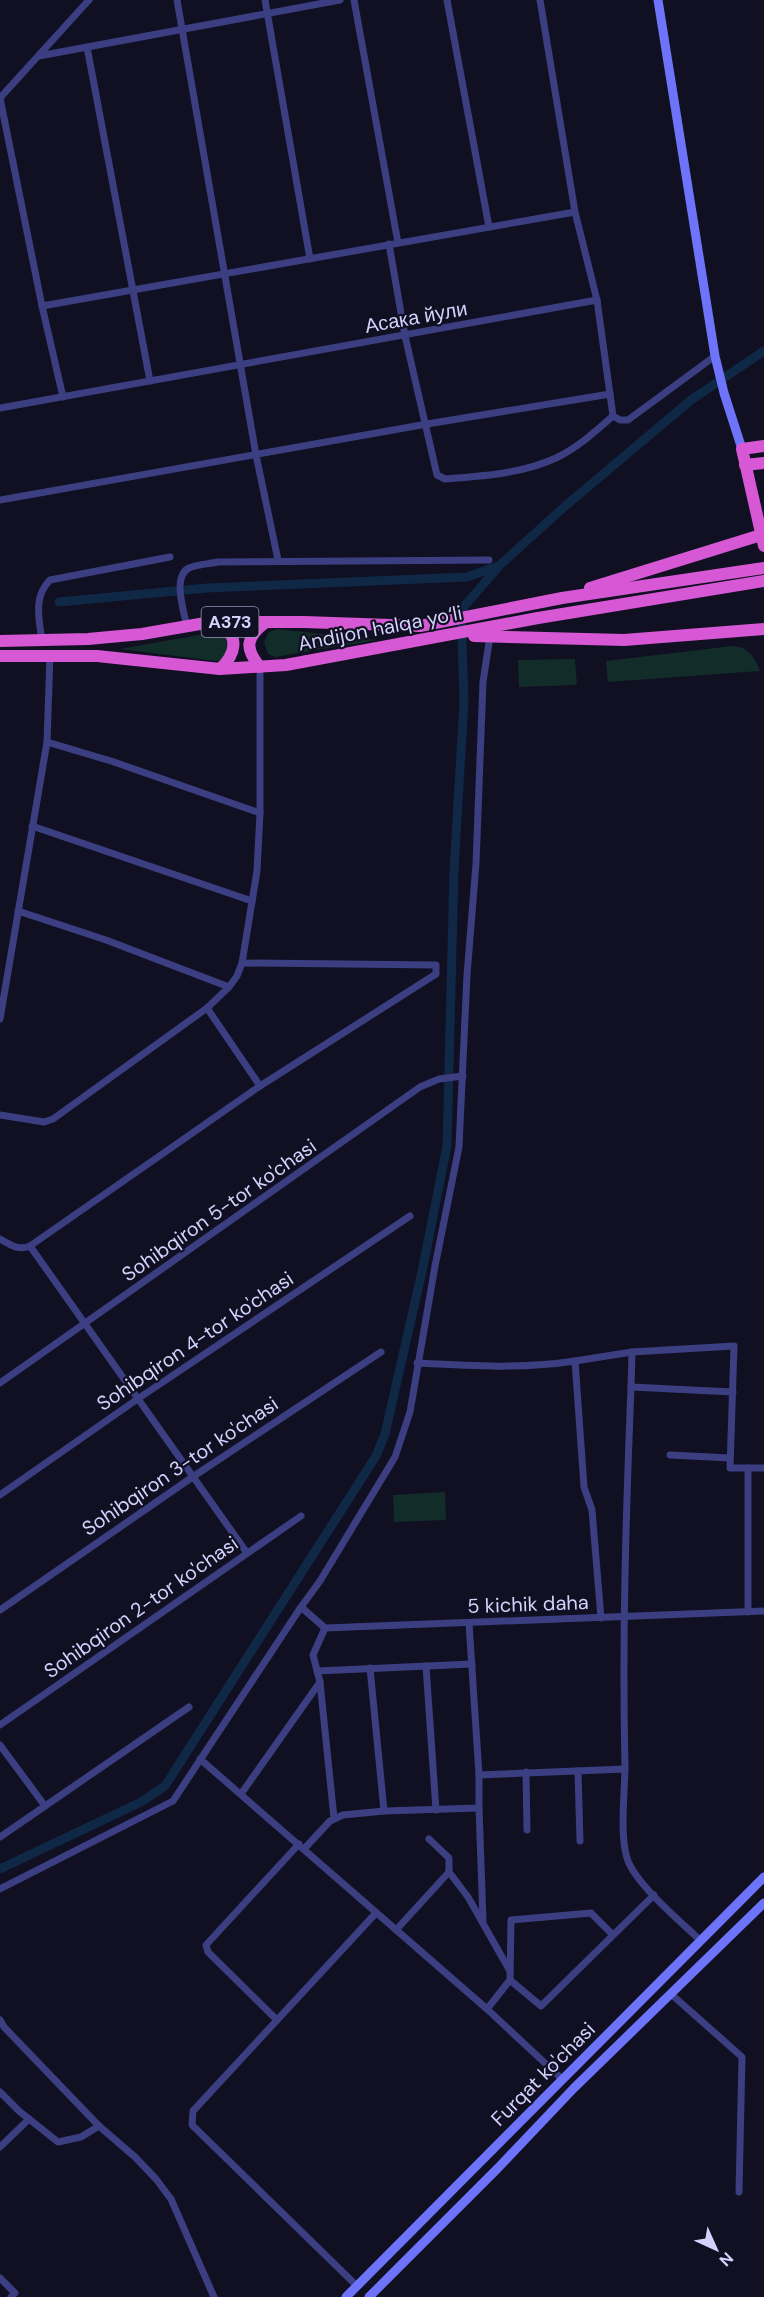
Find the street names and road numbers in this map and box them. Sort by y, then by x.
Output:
street label: Асака йули [363,295,469,339]
street label: Andijon halqa yo‘li [296,599,464,657]
road number: A373 [202,607,258,637]
street label: Sohibqiron 5-tor ko'chasi [117,1133,321,1287]
street label: Sohibqiron 4-tor ko'chasi [92,1265,298,1417]
street label: Sohibqiron 3-tor ko'chasi [77,1391,283,1541]
street label: Sohibqiron 2-tor ko'chasi [39,1530,243,1684]
street label: 5 kichik daha [467,1589,589,1619]
street label: Furqat ko'chasi [485,2016,601,2132]

